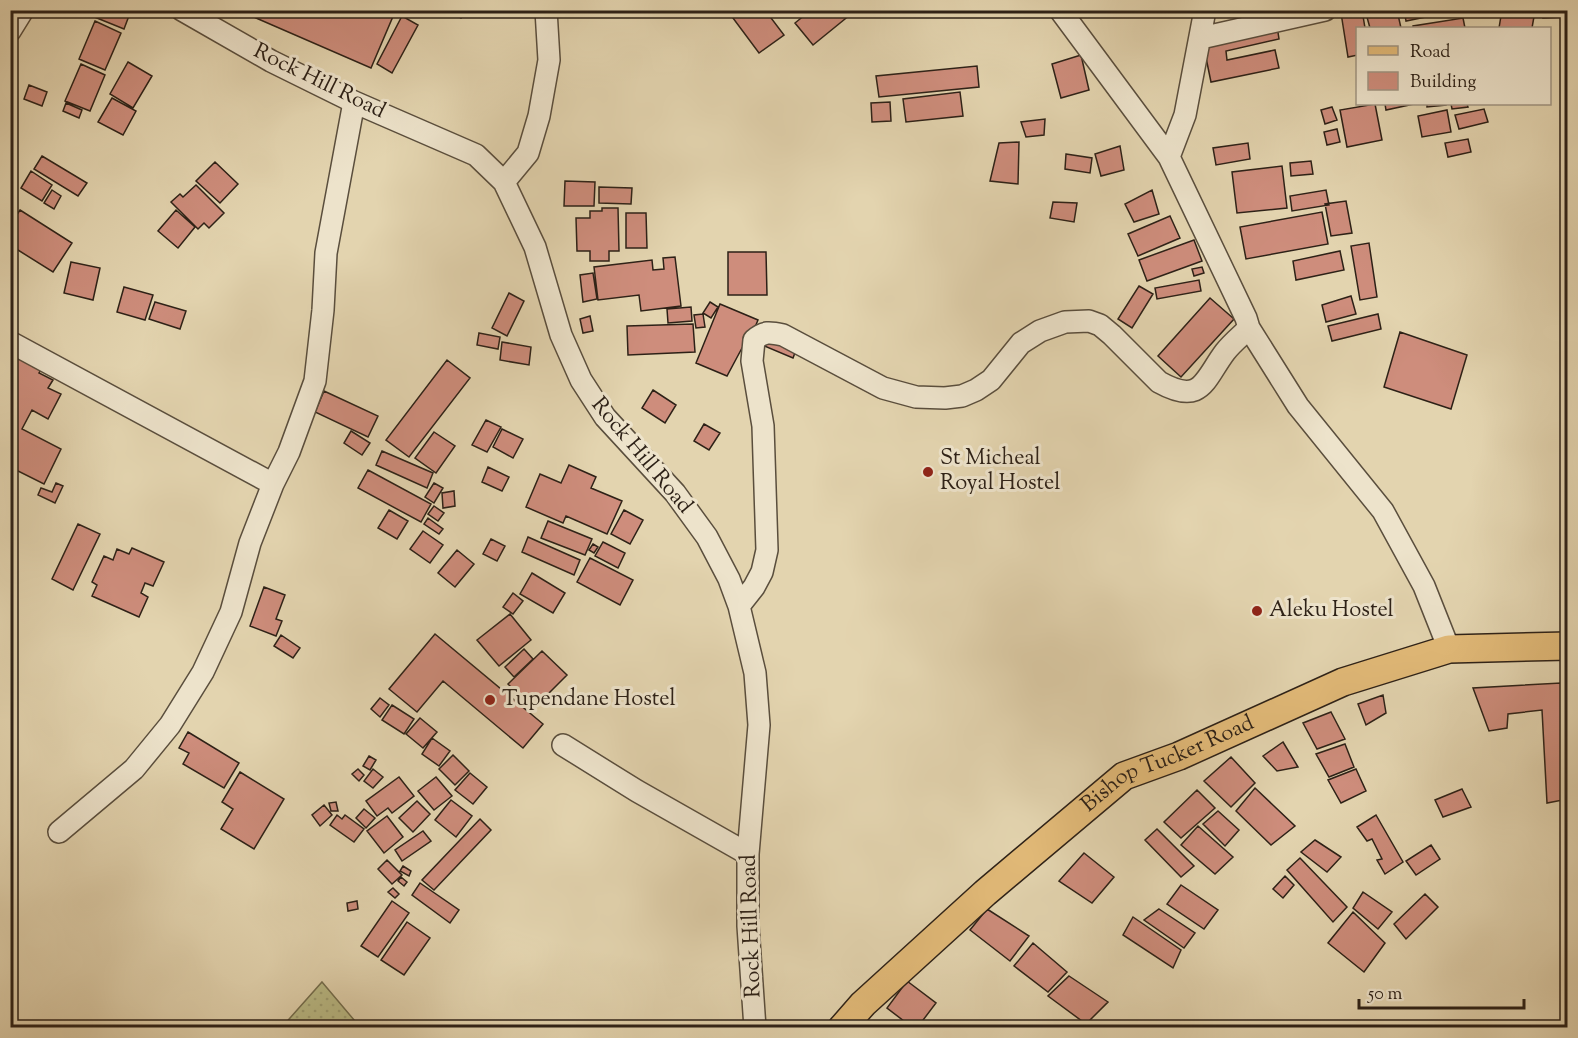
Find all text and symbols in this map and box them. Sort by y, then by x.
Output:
legend [1356,27,1551,105]
street label: Rock Hill Road [247,36,391,128]
text: Road [1410,40,1450,66]
text: Building [1410,70,1476,96]
street label: Rock Hill Road [583,391,699,521]
place label: St Micheal Royal Hostel [940,443,1060,500]
marker: St Micheal Royal Hostel [921,465,935,479]
place label: Aleku Hostel [1269,595,1394,627]
marker: Aleku Hostel [1250,604,1264,618]
place label: Tupendane Hostel [502,684,676,716]
marker: Tupendane Hostel [483,693,497,707]
street label: Bishop Tucker Road [1075,708,1260,821]
street label: Rock Hill Road [734,854,770,998]
scale bar [1359,972,1524,1010]
text: 50 m [1367,982,1403,1008]

